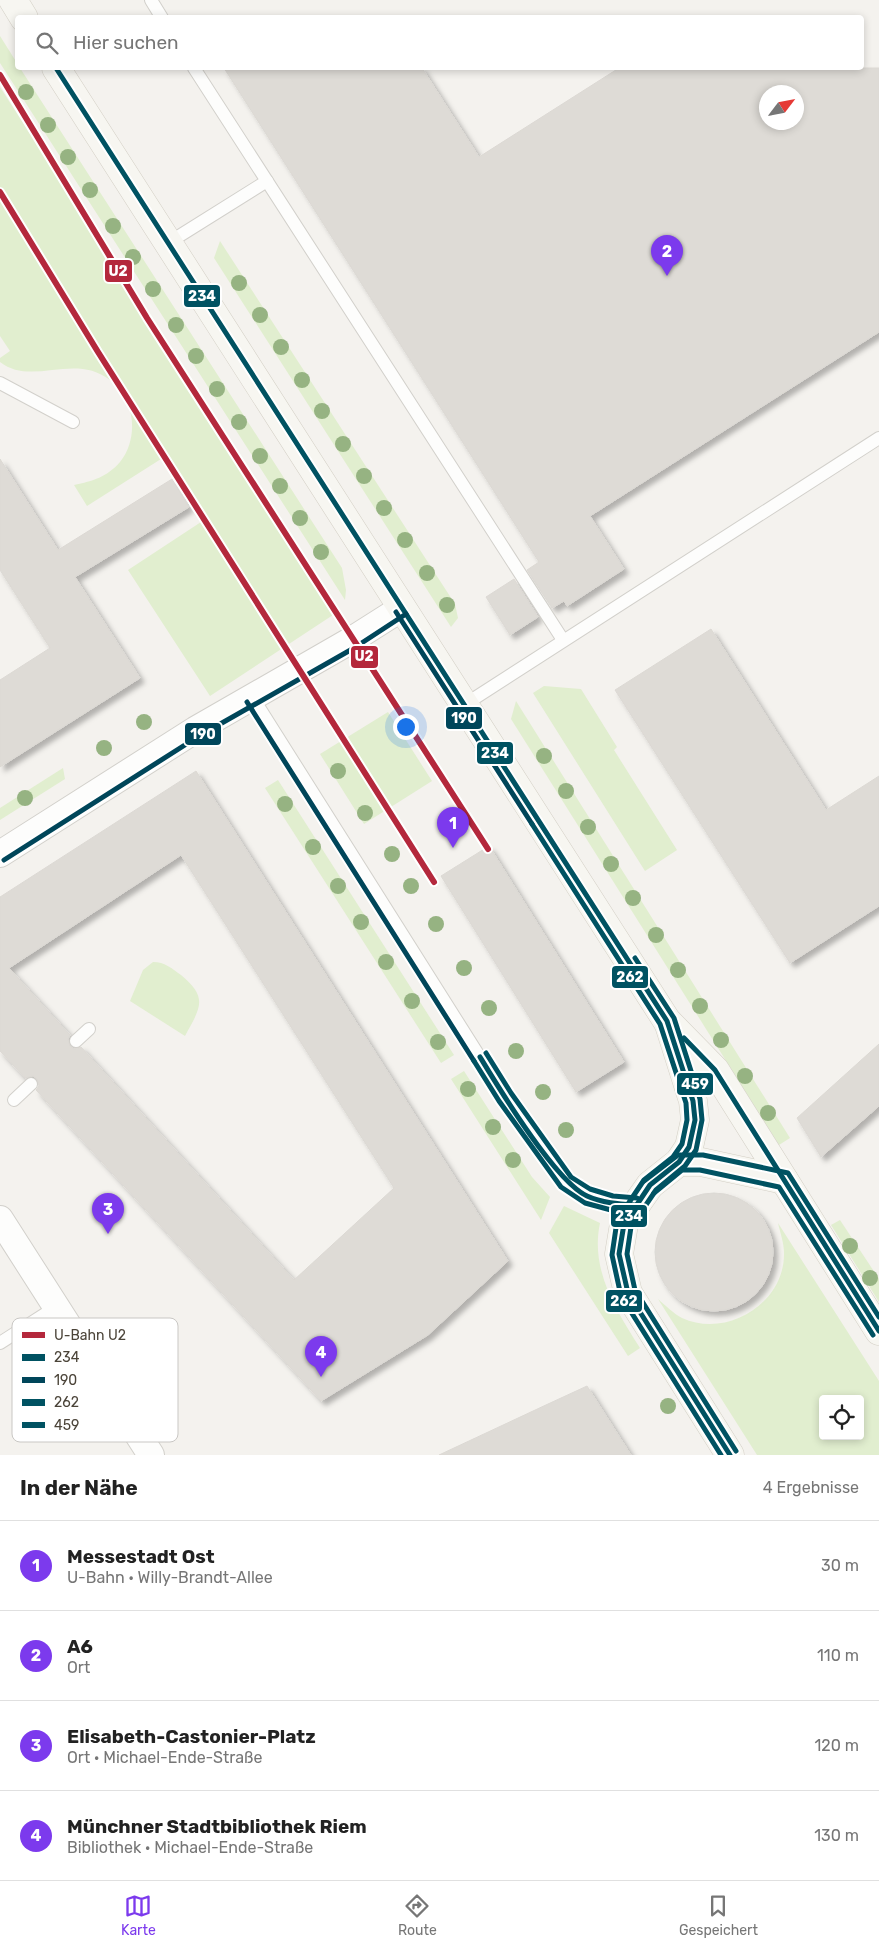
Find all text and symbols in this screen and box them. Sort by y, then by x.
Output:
search box [15,15,864,70]
icon: search [33,29,61,57]
text: Hier suchen [73,31,179,54]
north arrow [759,85,804,130]
pin: 2 [651,235,683,276]
line badge: U2 [104,259,133,283]
text: U2 [108,263,128,280]
line badge: 234 [183,284,221,308]
text: 234 [188,288,216,305]
line badge: U2 [350,645,379,669]
text: U2 [354,648,374,665]
line badge: 190 [445,706,483,730]
text: 190 [451,710,477,727]
your location [393,714,419,740]
line badge: 190 [184,722,222,746]
text: 190 [190,726,216,743]
line badge: 234 [476,741,514,765]
text: 234 [481,745,509,762]
pin: 1 [437,807,469,848]
line badge: 262 [611,965,649,989]
text: 262 [616,969,644,986]
line badge: 459 [676,1072,714,1096]
text: 459 [681,1076,709,1093]
pin: 3 [92,1193,124,1234]
line badge: 234 [610,1204,648,1228]
text: 234 [615,1208,643,1225]
line badge: 262 [605,1289,643,1313]
text: 262 [610,1293,638,1310]
legend [12,1318,178,1442]
text: U-Bahn U2 [54,1327,126,1344]
pin: 4 [305,1336,337,1377]
text: 234 [54,1349,80,1366]
text: 190 [54,1372,77,1389]
text: 262 [54,1394,79,1411]
map controls [819,1395,864,1440]
button: locate [819,1395,864,1440]
text: 459 [54,1417,79,1434]
text: In der Nähe [20,1475,138,1500]
text: 4 Ergebnisse [763,1478,859,1497]
text: Messestadt Ost [67,1545,215,1568]
text: 1 [32,1556,40,1575]
text: 30 m [821,1556,859,1575]
text: U-Bahn · Willy-Brandt-Allee [67,1568,273,1587]
text: A6 [67,1635,93,1658]
text: 2 [31,1646,41,1665]
text: 110 m [817,1646,859,1665]
text: Ort [67,1658,90,1677]
text: Elisabeth-Castonier-Platz [67,1725,316,1748]
text: 3 [31,1736,41,1755]
text: 120 m [814,1736,859,1755]
text: Ort · Michael-Ende-Straße [67,1748,262,1767]
text: Münchner Stadtbibliothek Riem [67,1815,367,1838]
text: 4 [31,1826,41,1845]
text: 130 m [814,1826,859,1845]
text: Bibliothek · Michael-Ende-Straße [67,1838,313,1857]
tab: Karte [121,1892,156,1939]
tab: Route [398,1892,437,1939]
tab: Gespeichert [679,1892,758,1939]

